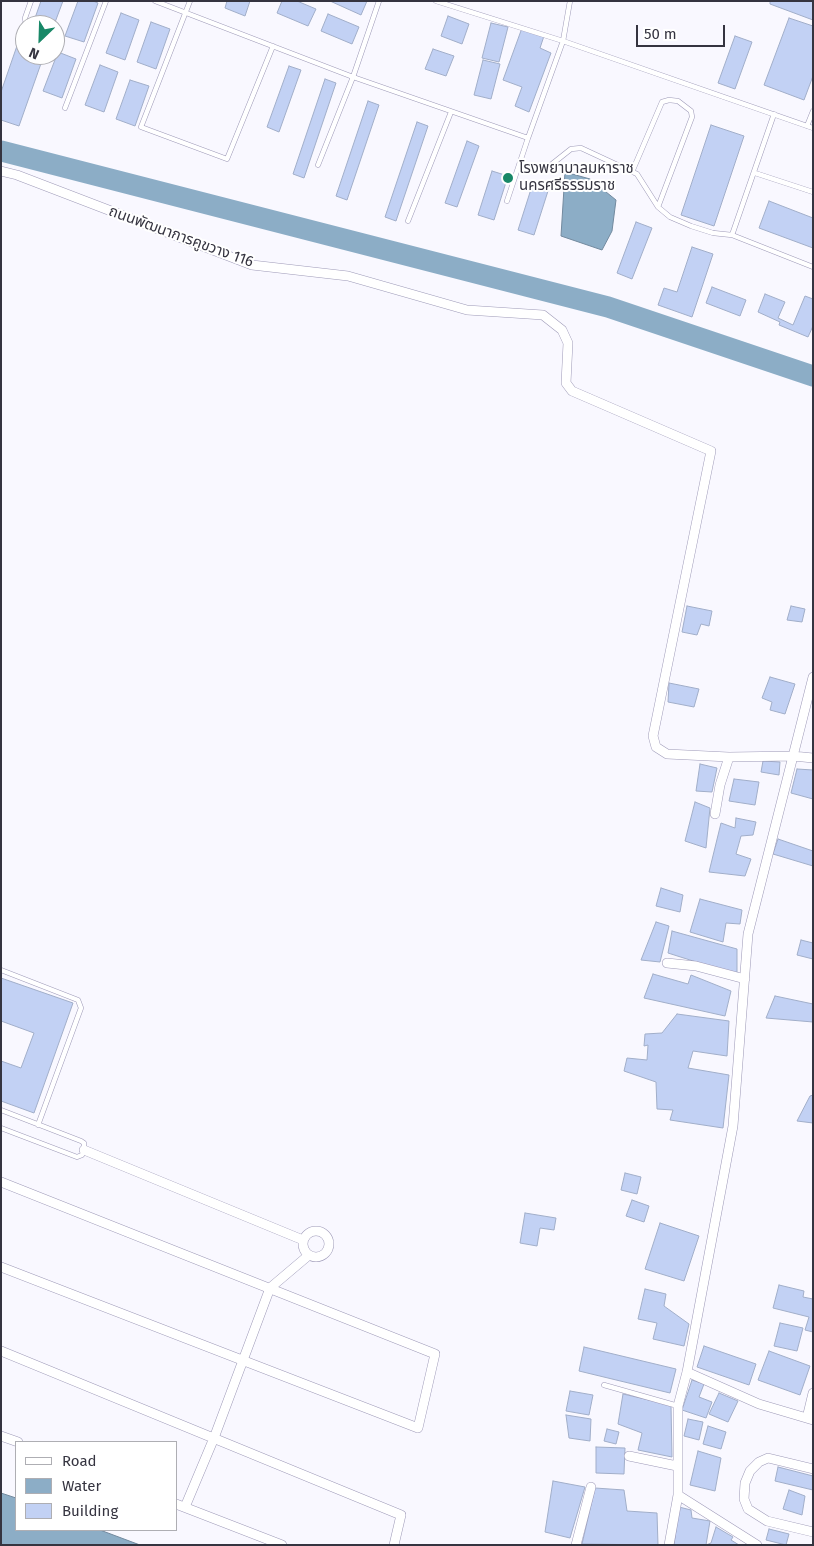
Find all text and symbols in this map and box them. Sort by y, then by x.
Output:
north arrow [15,15,65,65]
scale bar [639,15,728,47]
text: 50 m [644,25,677,43]
text: N [26,44,42,63]
place label: โรงพยาบาลมหาราช นครศรีธรรมราช [519,160,634,195]
marker: โรงพยาบาลมหาราช นครศรีธรรมราช [501,171,515,185]
street label: ถนนพัฒนาการคูขวาง 116 [106,202,256,272]
legend [15,1441,178,1531]
text: Road [62,1452,97,1470]
text: Water [62,1477,101,1495]
text: Building [62,1502,118,1520]

